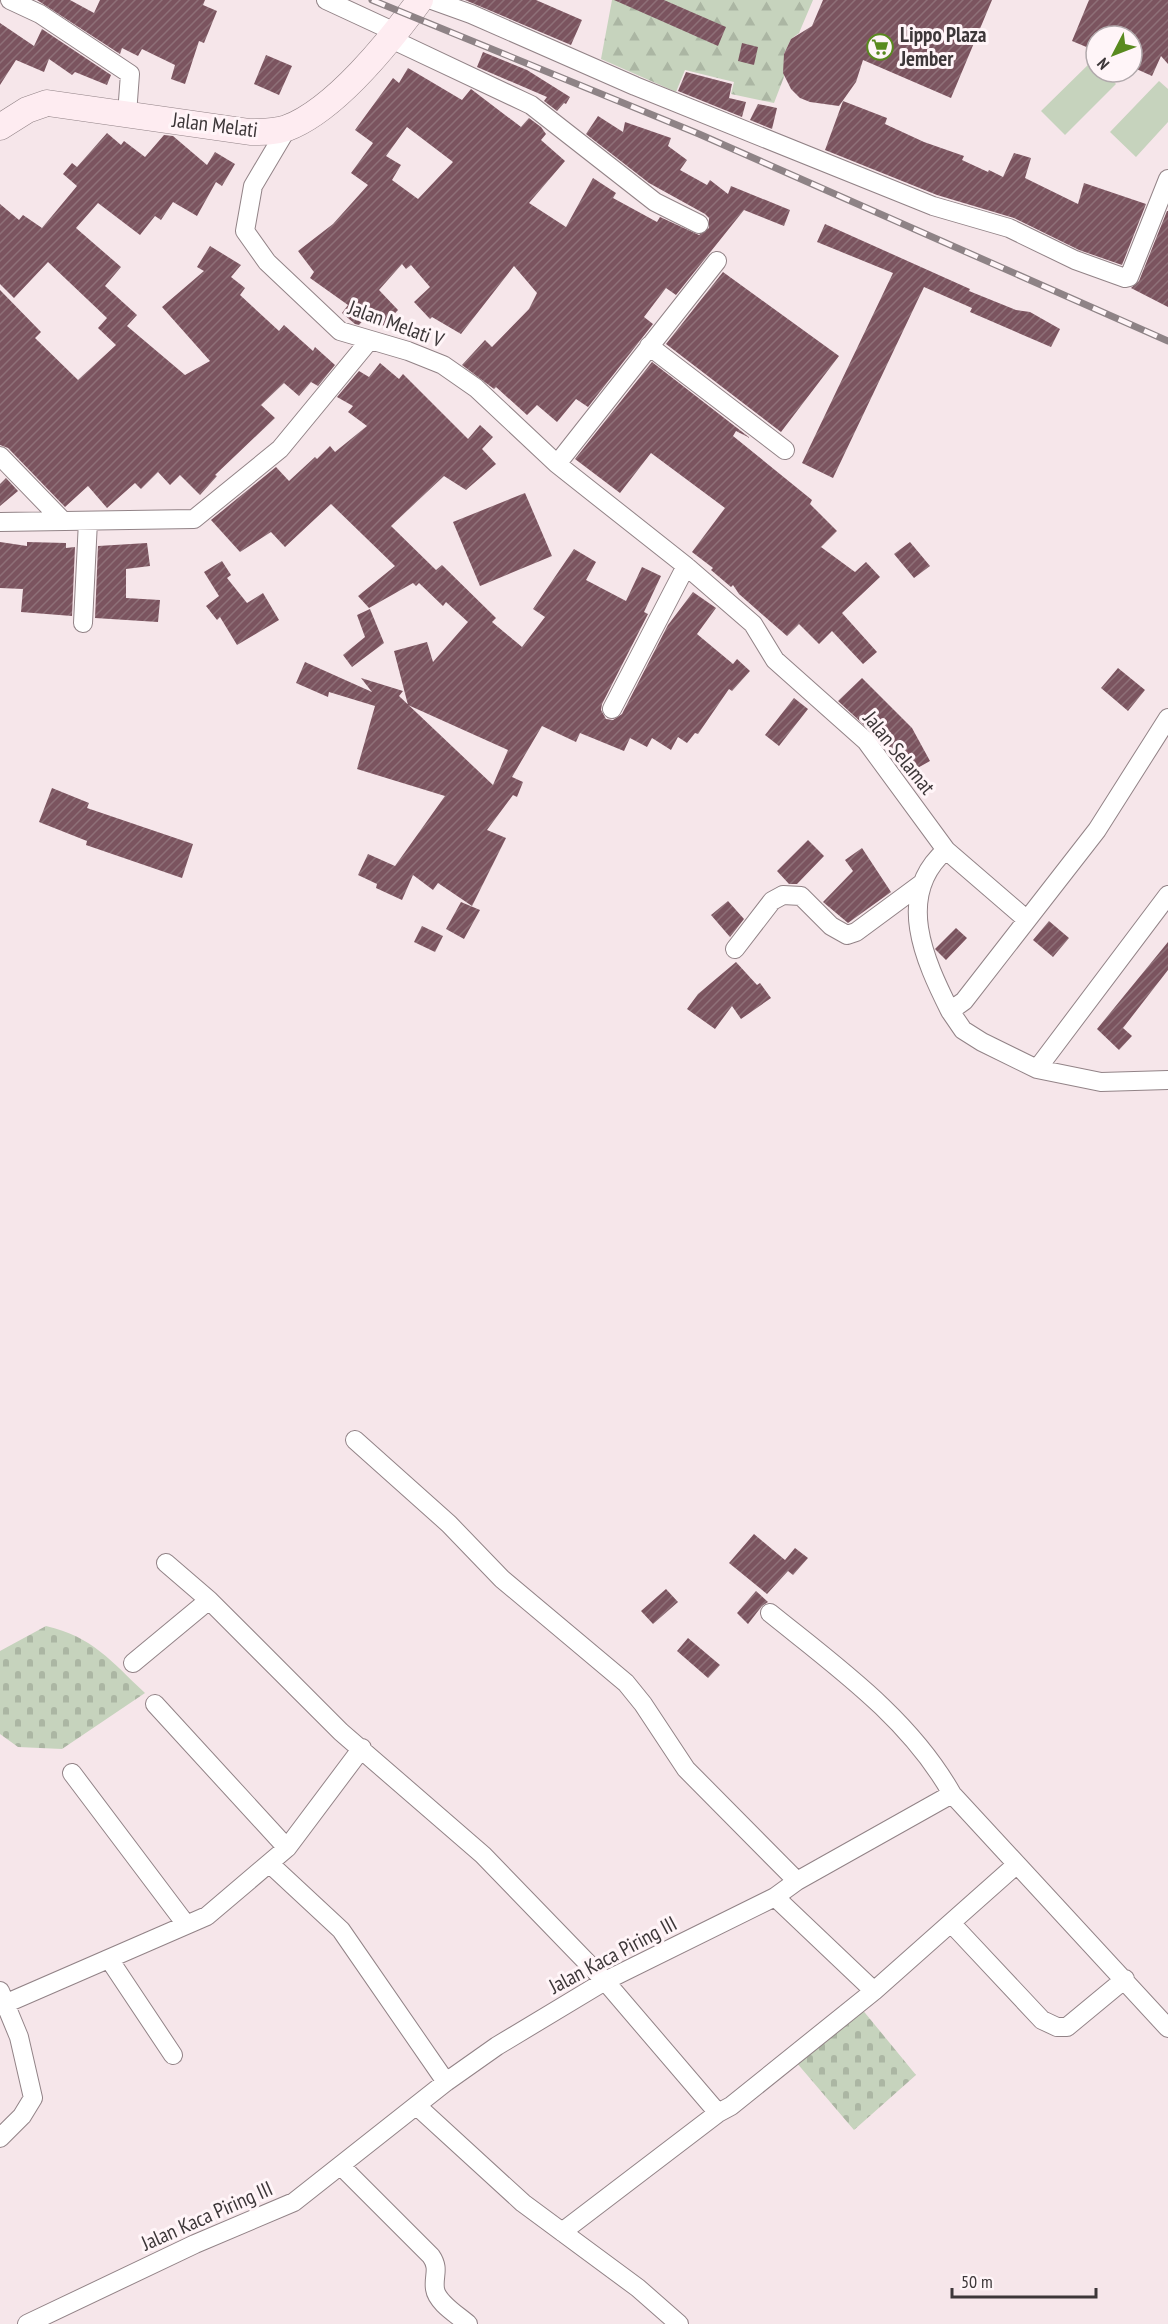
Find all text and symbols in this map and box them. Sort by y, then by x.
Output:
place label: Lippo Plaza Jember [899,21,987,72]
north arrow [1084,24,1144,84]
supermarket icon: Lippo Plaza Jember [865,32,895,62]
text: N [1093,54,1113,74]
street label: Jalan Melati [170,106,259,143]
street label: Jalan Melati V [344,293,448,353]
street label: Jalan Selamat [857,705,941,800]
street label: Jalan Kaca Piring III [543,1910,681,2000]
street label: Jalan Kaca Piring III [136,2175,277,2257]
scale bar [952,2261,1096,2299]
text: 50 m [961,2270,993,2293]

